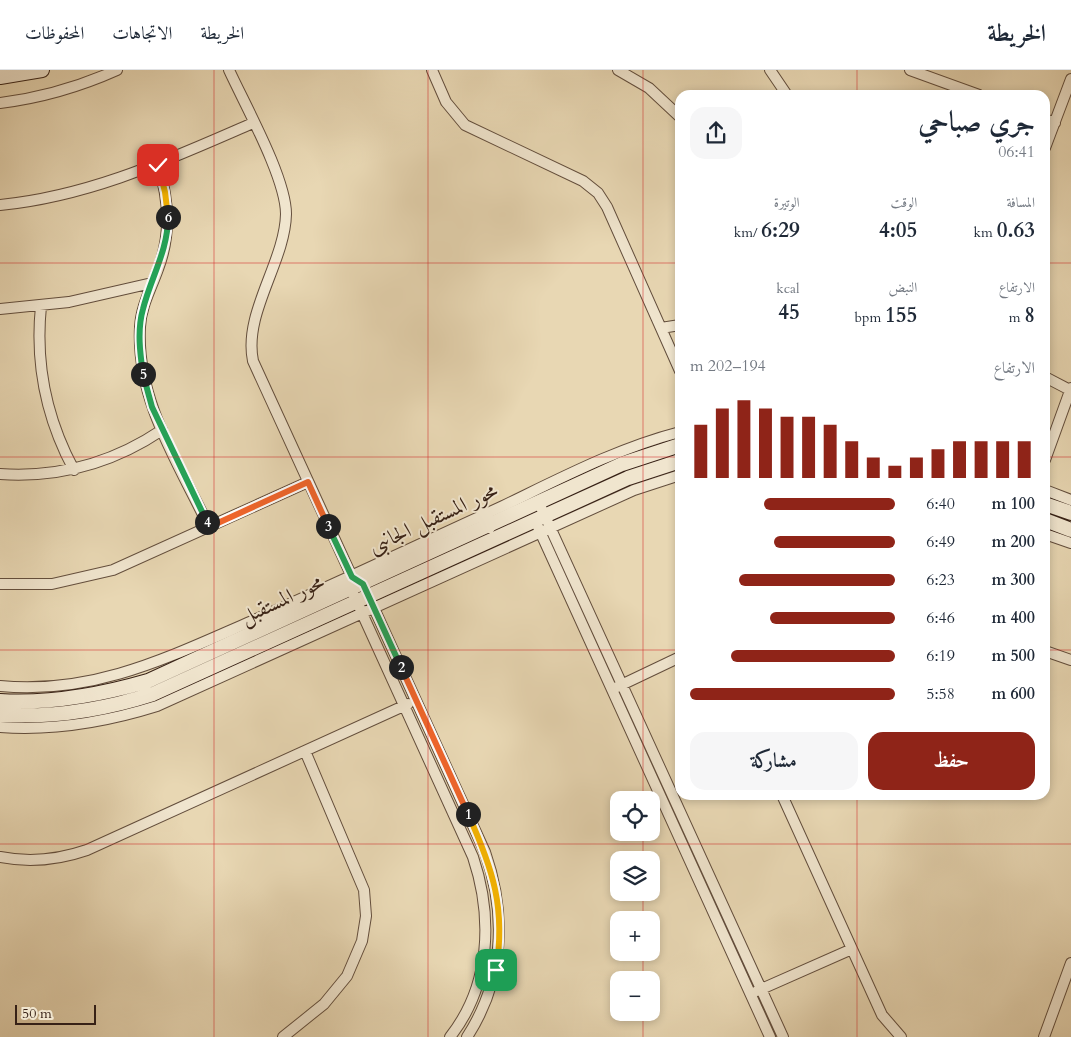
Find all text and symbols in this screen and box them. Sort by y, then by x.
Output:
text: الخريطة [988,17,1046,50]
text: المحفوظات [25,21,84,46]
text: الاتجاهات [112,21,172,46]
text: الخريطة [200,21,244,46]
text: جري صباحي [918,103,1035,141]
button: share [690,107,742,159]
text: 06:41 [998,141,1035,163]
pin [137,144,179,186]
icon: check [144,151,172,179]
text: الوتيرة [774,193,800,212]
text: الوقت [891,193,917,212]
text: المسافة [1006,193,1035,212]
pin: 6 [156,204,180,230]
text: 6 [165,208,172,227]
text: 6:29 [761,216,800,245]
text: 4:05 [879,216,917,245]
text: 0.63 [997,216,1035,245]
text: /km [734,223,761,242]
text: km [974,223,997,242]
text: النبض [888,278,917,297]
text: الارتفاع [999,278,1035,297]
text: kcal [776,279,800,298]
text: 45 [778,298,800,327]
text: 155 [885,301,917,330]
text: 8 [1024,301,1035,330]
text: bpm [854,308,885,327]
text: m [1009,308,1024,327]
text: 194–202 m [690,355,766,377]
text: الارتفاع [993,357,1035,379]
pin: 5 [130,362,156,386]
text: 5 [140,365,147,384]
street label: محور المستقبل الجانبى [364,476,503,561]
text: 6:40 [926,493,955,515]
text: 100 m [991,493,1035,515]
pin: 4 [194,510,220,534]
text: 4 [204,513,211,532]
pin: 3 [316,514,340,538]
text: 3 [325,517,332,536]
text: 6:49 [926,531,955,553]
text: 200 m [991,531,1035,553]
street label: محور المستقبل [235,567,329,632]
text: 6:23 [926,569,955,591]
text: 300 m [991,569,1035,591]
text: 6:46 [926,607,955,629]
text: 400 m [991,607,1035,629]
text: 6:19 [926,645,955,667]
text: 500 m [991,645,1035,667]
pin: 2 [388,654,414,680]
text: 2 [398,658,405,677]
text: 5:58 [926,683,955,705]
text: 600 m [991,683,1035,705]
button: مشاركة [690,732,858,790]
button: حفظ [868,732,1035,790]
map controls [610,791,660,1021]
button: locate [610,791,660,841]
pin: 1 [456,802,480,826]
text: 1 [465,805,472,824]
button: layers [610,851,660,901]
button: + [610,911,660,961]
pin [475,949,517,991]
icon: arrive [482,956,510,984]
button: − [610,971,660,1021]
scale bar [15,1002,96,1025]
text: 50 m [22,1004,52,1023]

